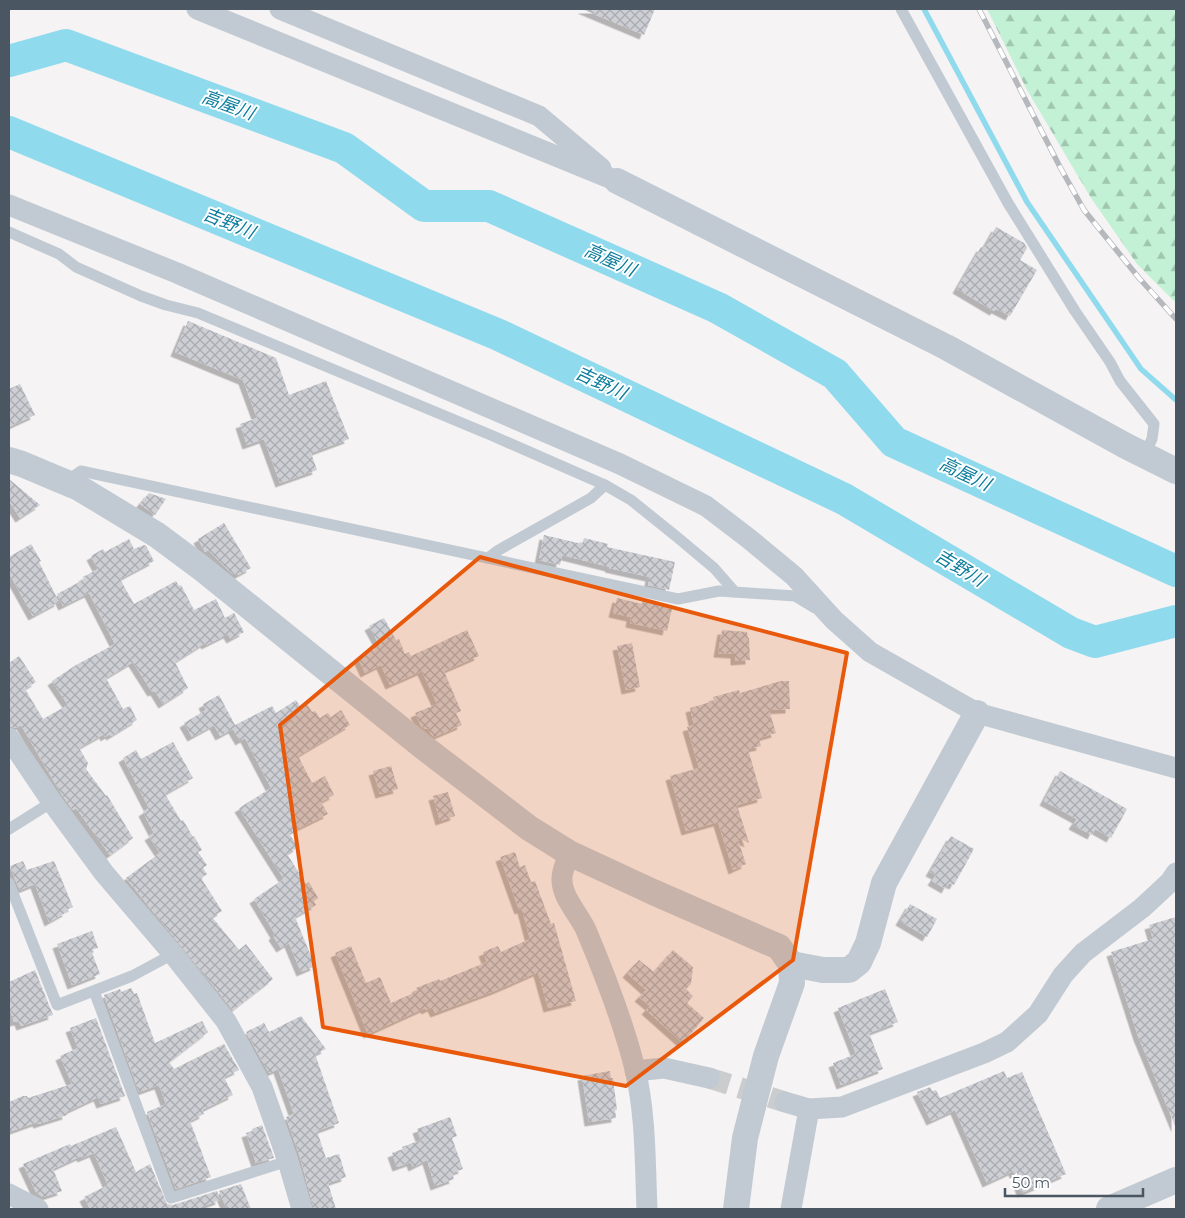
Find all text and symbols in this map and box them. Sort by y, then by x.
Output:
water label: 高屋川 [199,85,259,125]
water label: 吉野川 [200,203,260,244]
water label: 高屋川 [581,239,641,282]
water label: 吉野川 [572,362,632,405]
water label: 高屋川 [936,453,996,496]
water label: 吉野川 [931,545,991,592]
scale bar [1005,1166,1142,1198]
text: 50 m [1012,1173,1050,1192]

